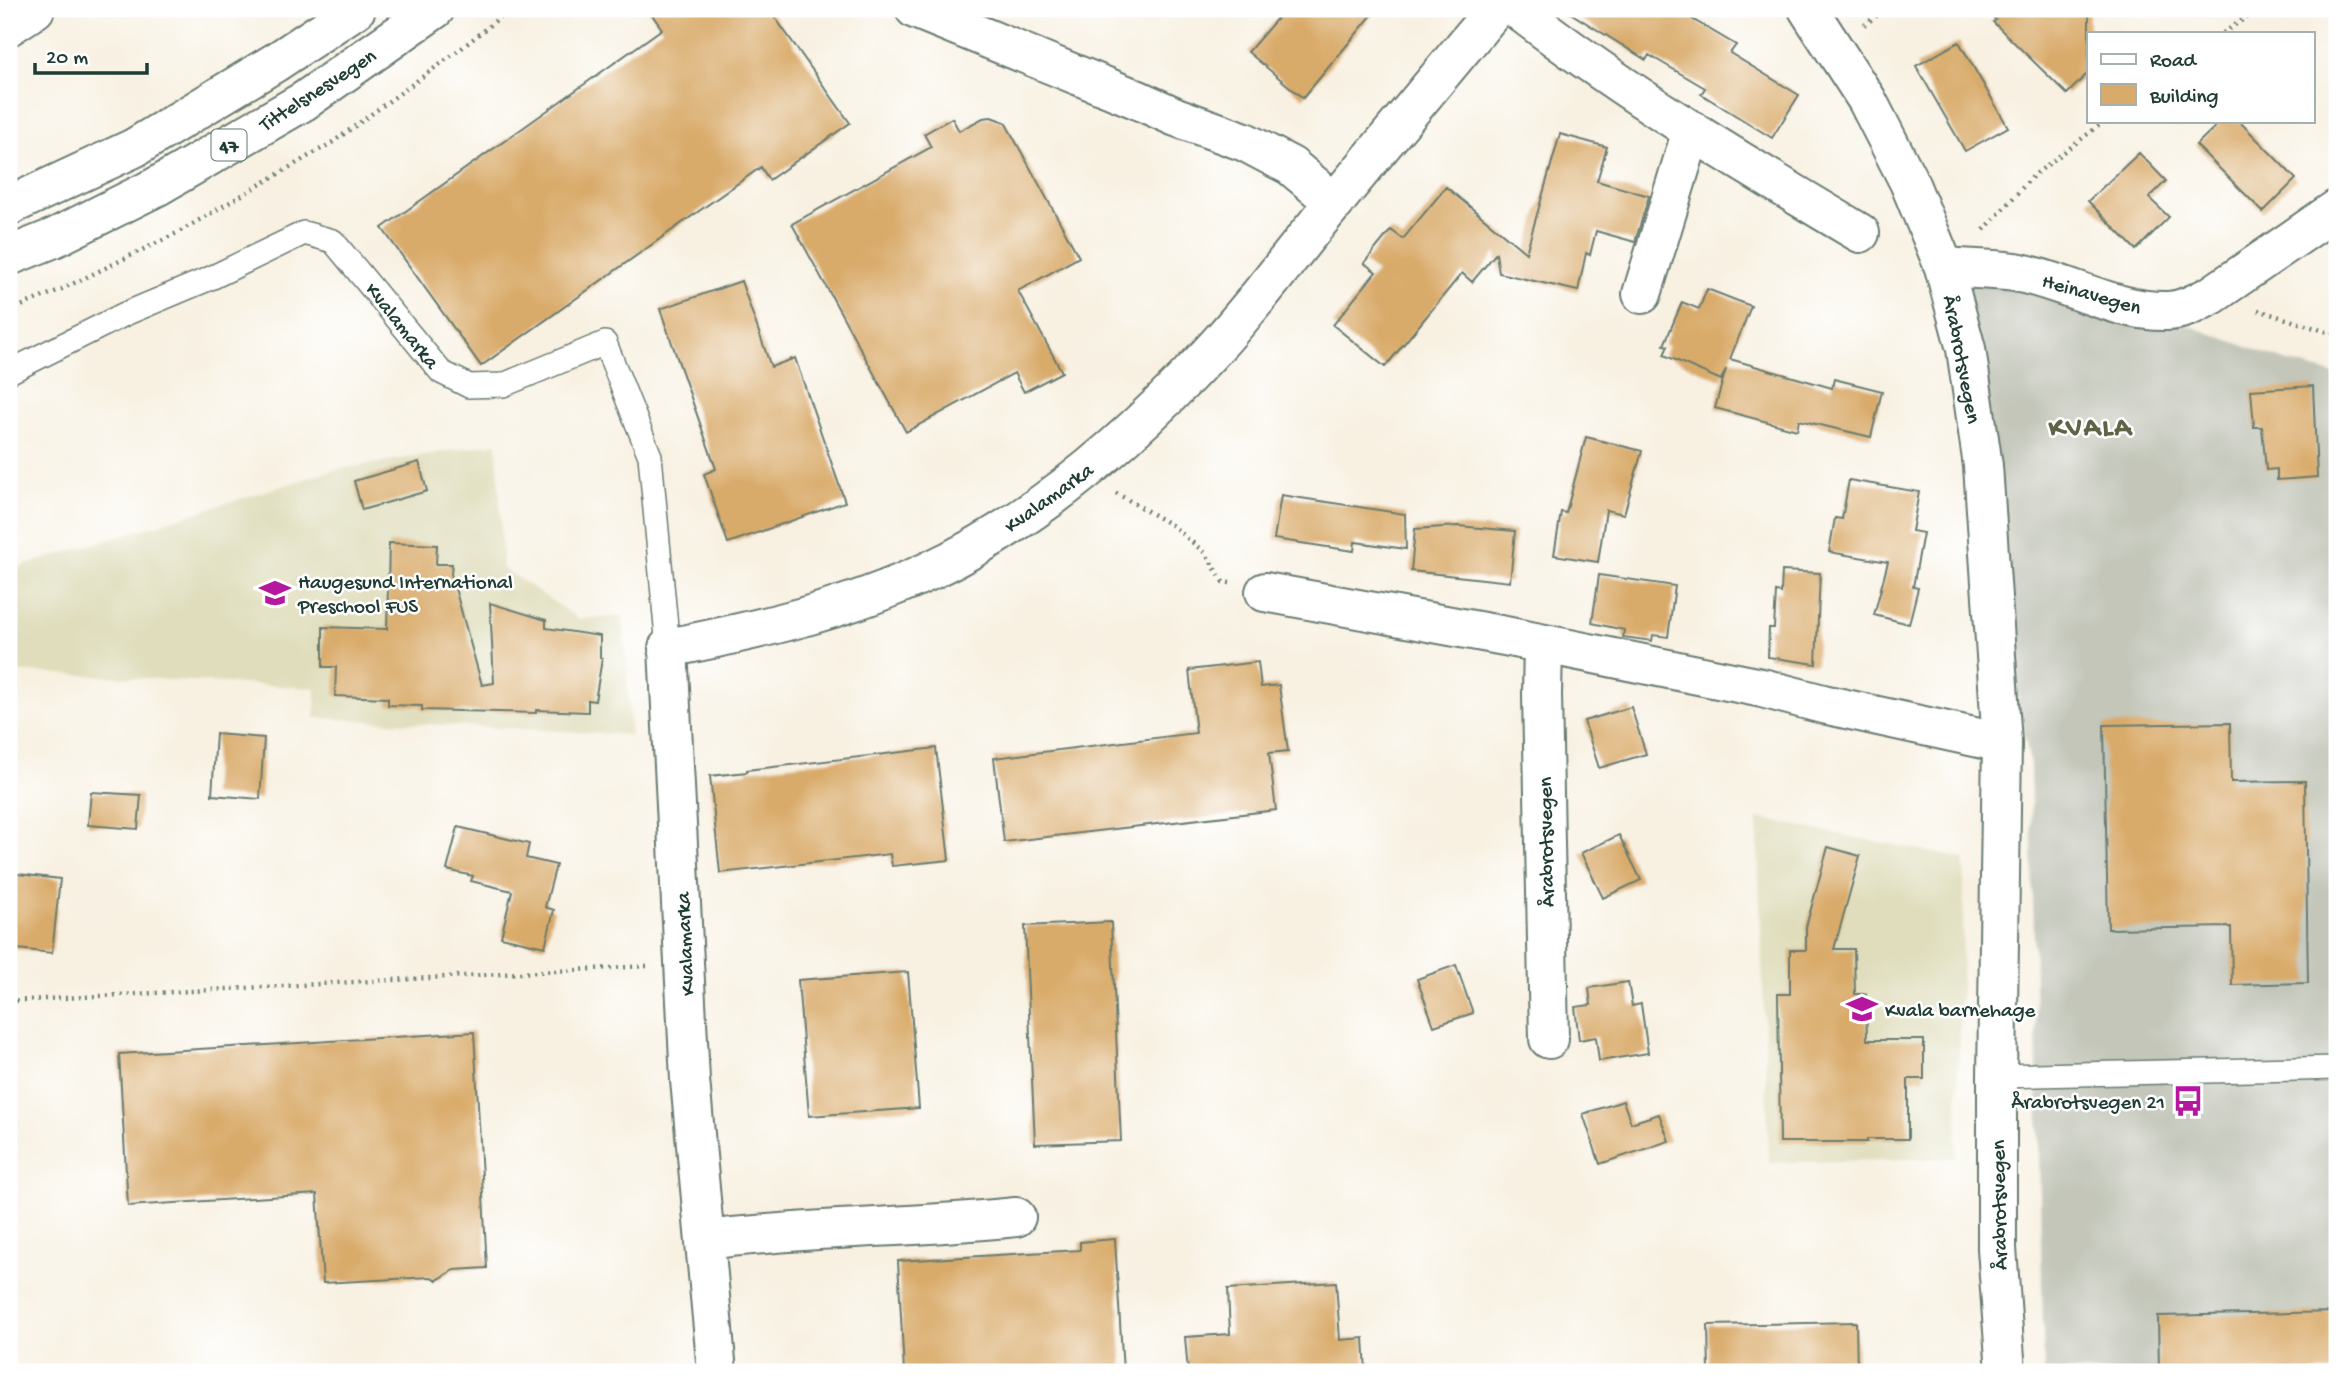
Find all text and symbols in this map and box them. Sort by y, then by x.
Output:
scale bar [35,32,147,76]
legend [2087,32,2314,122]
street label: Tittelsnesvegen [255,45,382,140]
text: 20 m [46,47,88,72]
text: Road [2150,50,2198,75]
text: Building [2149,86,2219,111]
road number: 47 [212,130,246,160]
street label: Heinavegen [2039,270,2143,322]
street label: Kvalamarka [358,279,443,376]
street label: Årabrotsvegen [1935,293,1986,426]
district label: KVALA [2048,413,2134,446]
street label: Kvalamarka [1001,458,1100,540]
place label: Haugesund International Preschool FUS [297,572,513,621]
school or university icon: Haugesund International Preschool FUS [258,576,292,610]
street label: Årabrotsvegen [1533,777,1562,907]
street label: Kvalamarka [672,890,703,996]
school or university icon: Kvala barnehage [1845,992,1879,1026]
place label: Kvala barnehage [1885,1000,2037,1025]
bus stop icon: Årabrotsvegen 21 [2171,1084,2205,1118]
place label: Årabrotsvegen 21 [2011,1090,2165,1117]
street label: Årabrotsvegen [1986,1140,2015,1270]

